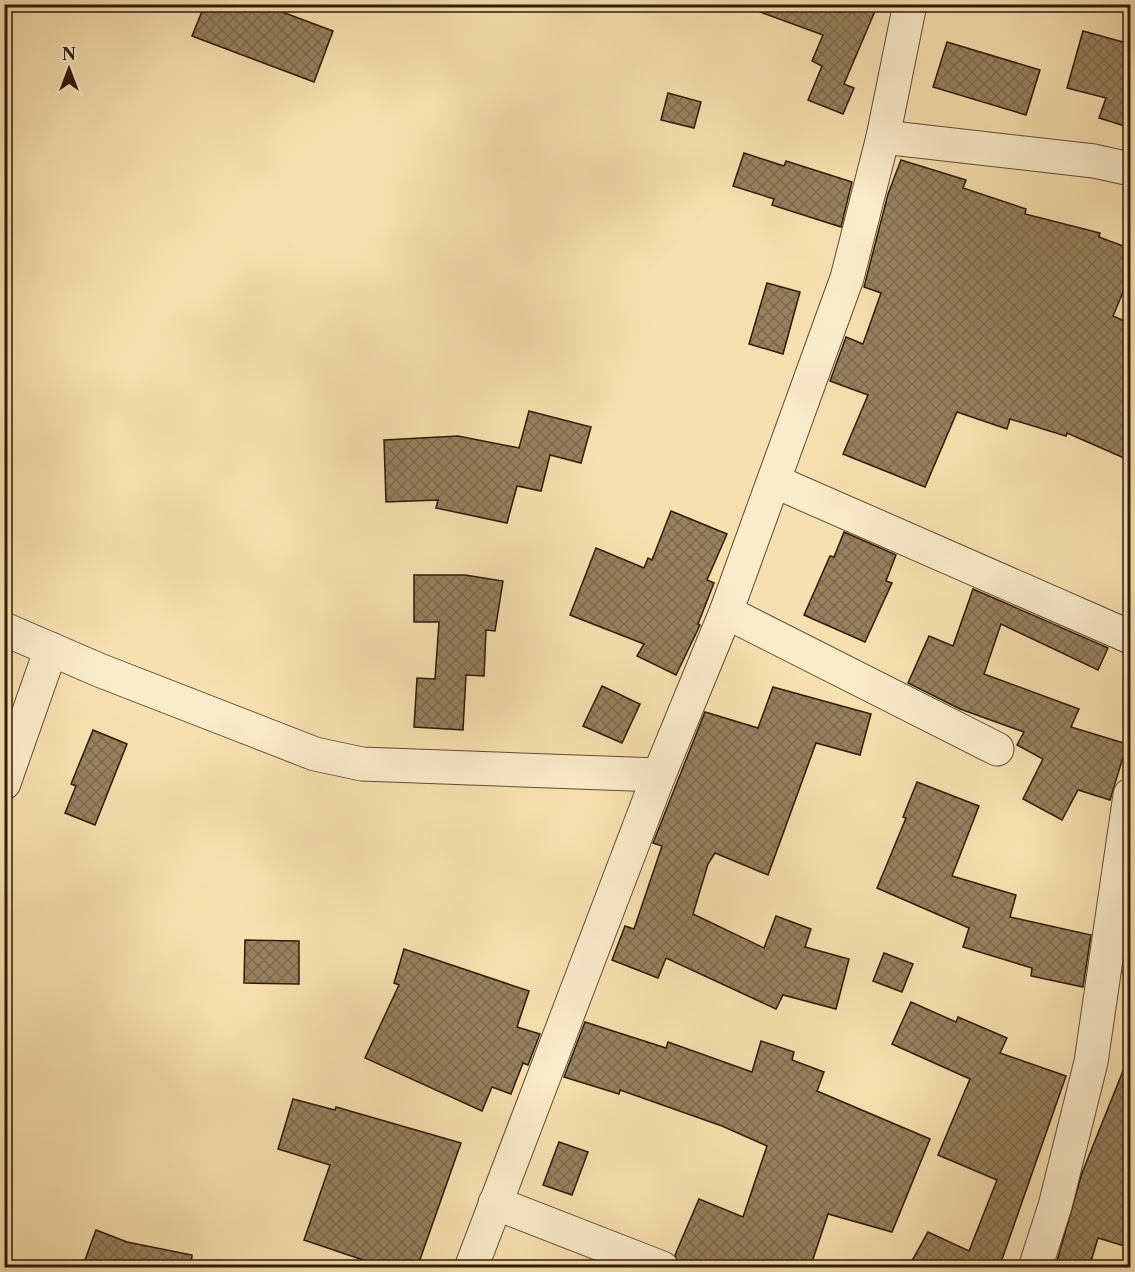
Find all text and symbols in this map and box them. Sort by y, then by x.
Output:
north arrow [39,39,99,99]
text: N [62,44,76,64]

